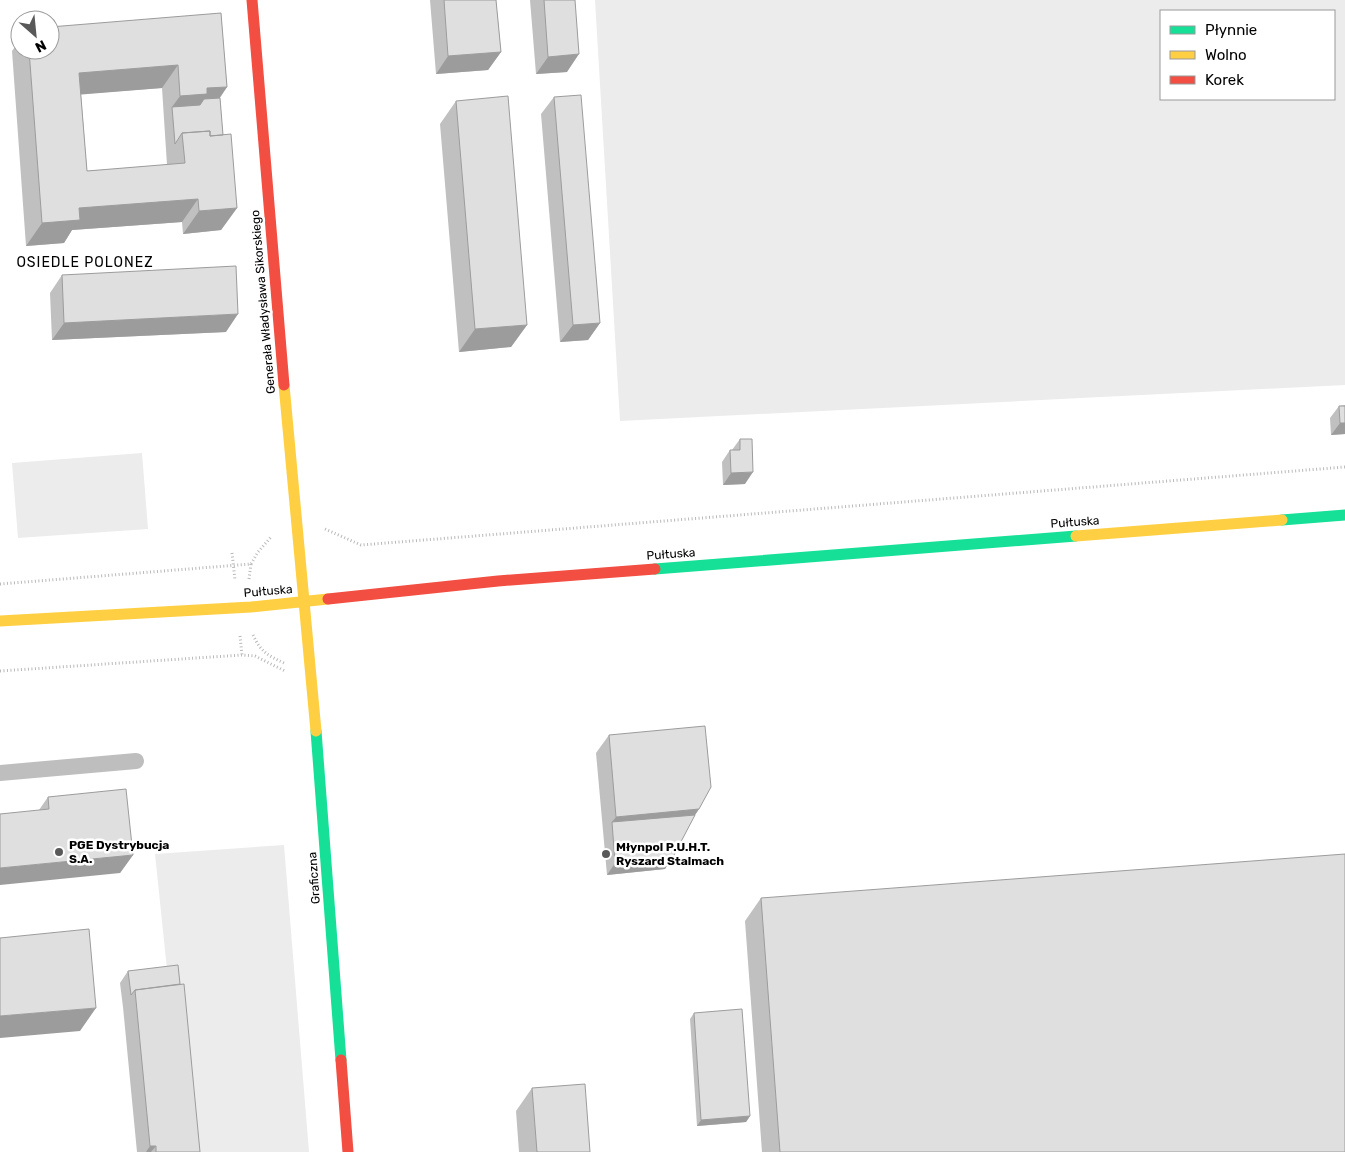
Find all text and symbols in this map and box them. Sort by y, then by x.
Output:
north arrow [10,10,60,60]
legend [1160,10,1335,100]
text: Płynnie [1205,21,1257,39]
text: N [32,36,49,56]
text: Wolno [1205,46,1247,64]
text: Korek [1205,71,1244,89]
street label: Generała Władysława Sikorskiego [248,209,278,395]
district label: OSIEDLE POLONEZ [16,254,154,271]
street label: Pułtuska [1050,513,1100,531]
street label: Pułtuska [646,545,696,563]
street label: Pułtuska [243,582,293,600]
place label: PGE Dystrybucja S.A. [69,838,169,866]
place label: Młynpol P.U.H.T. Ryszard Stalmach [616,840,724,868]
marker: PGE Dystrybucja S.A. [53,846,65,858]
marker: Młynpol P.U.H.T. Ryszard Stalmach [600,848,612,860]
street label: Graficzna [305,851,323,905]

